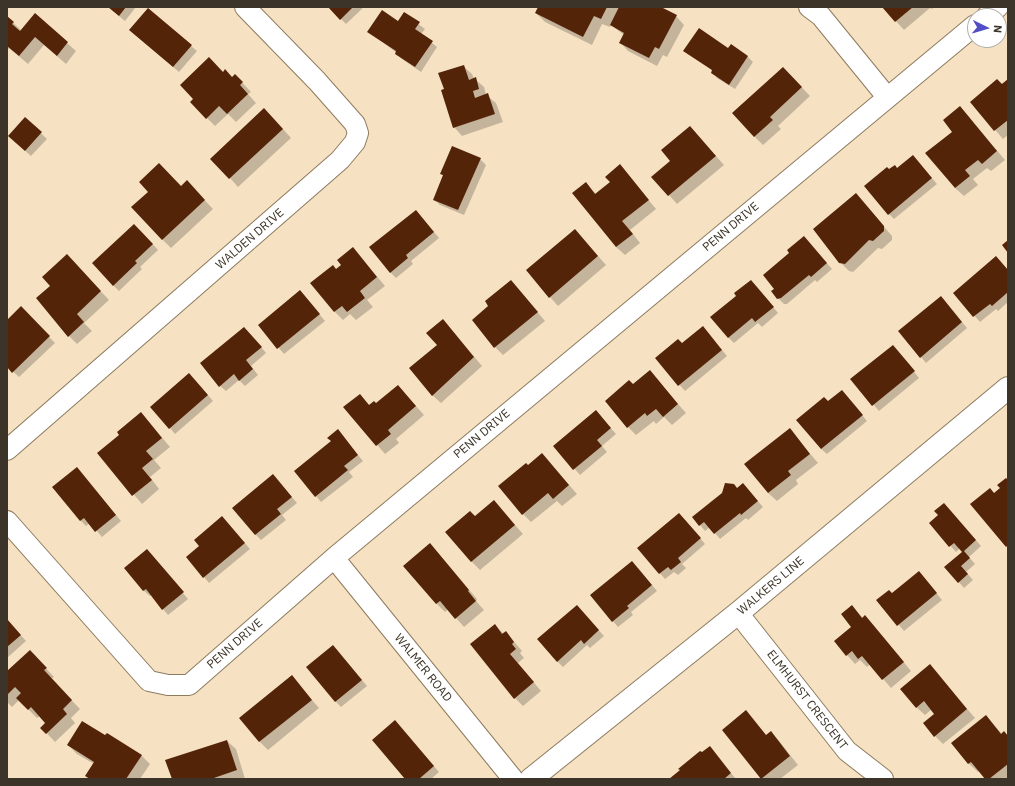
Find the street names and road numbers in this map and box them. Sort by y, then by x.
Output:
street label: PENN DRIVE [700,199,762,255]
street label: WALDEN DRIVE [213,206,287,272]
street label: PENN DRIVE [451,406,513,462]
street label: WALKERS LINE [735,554,807,618]
street label: PENN DRIVE [204,616,266,672]
street label: WALMER ROAD [391,631,455,705]
street label: ELMHURST CRESCENT [764,647,850,753]

